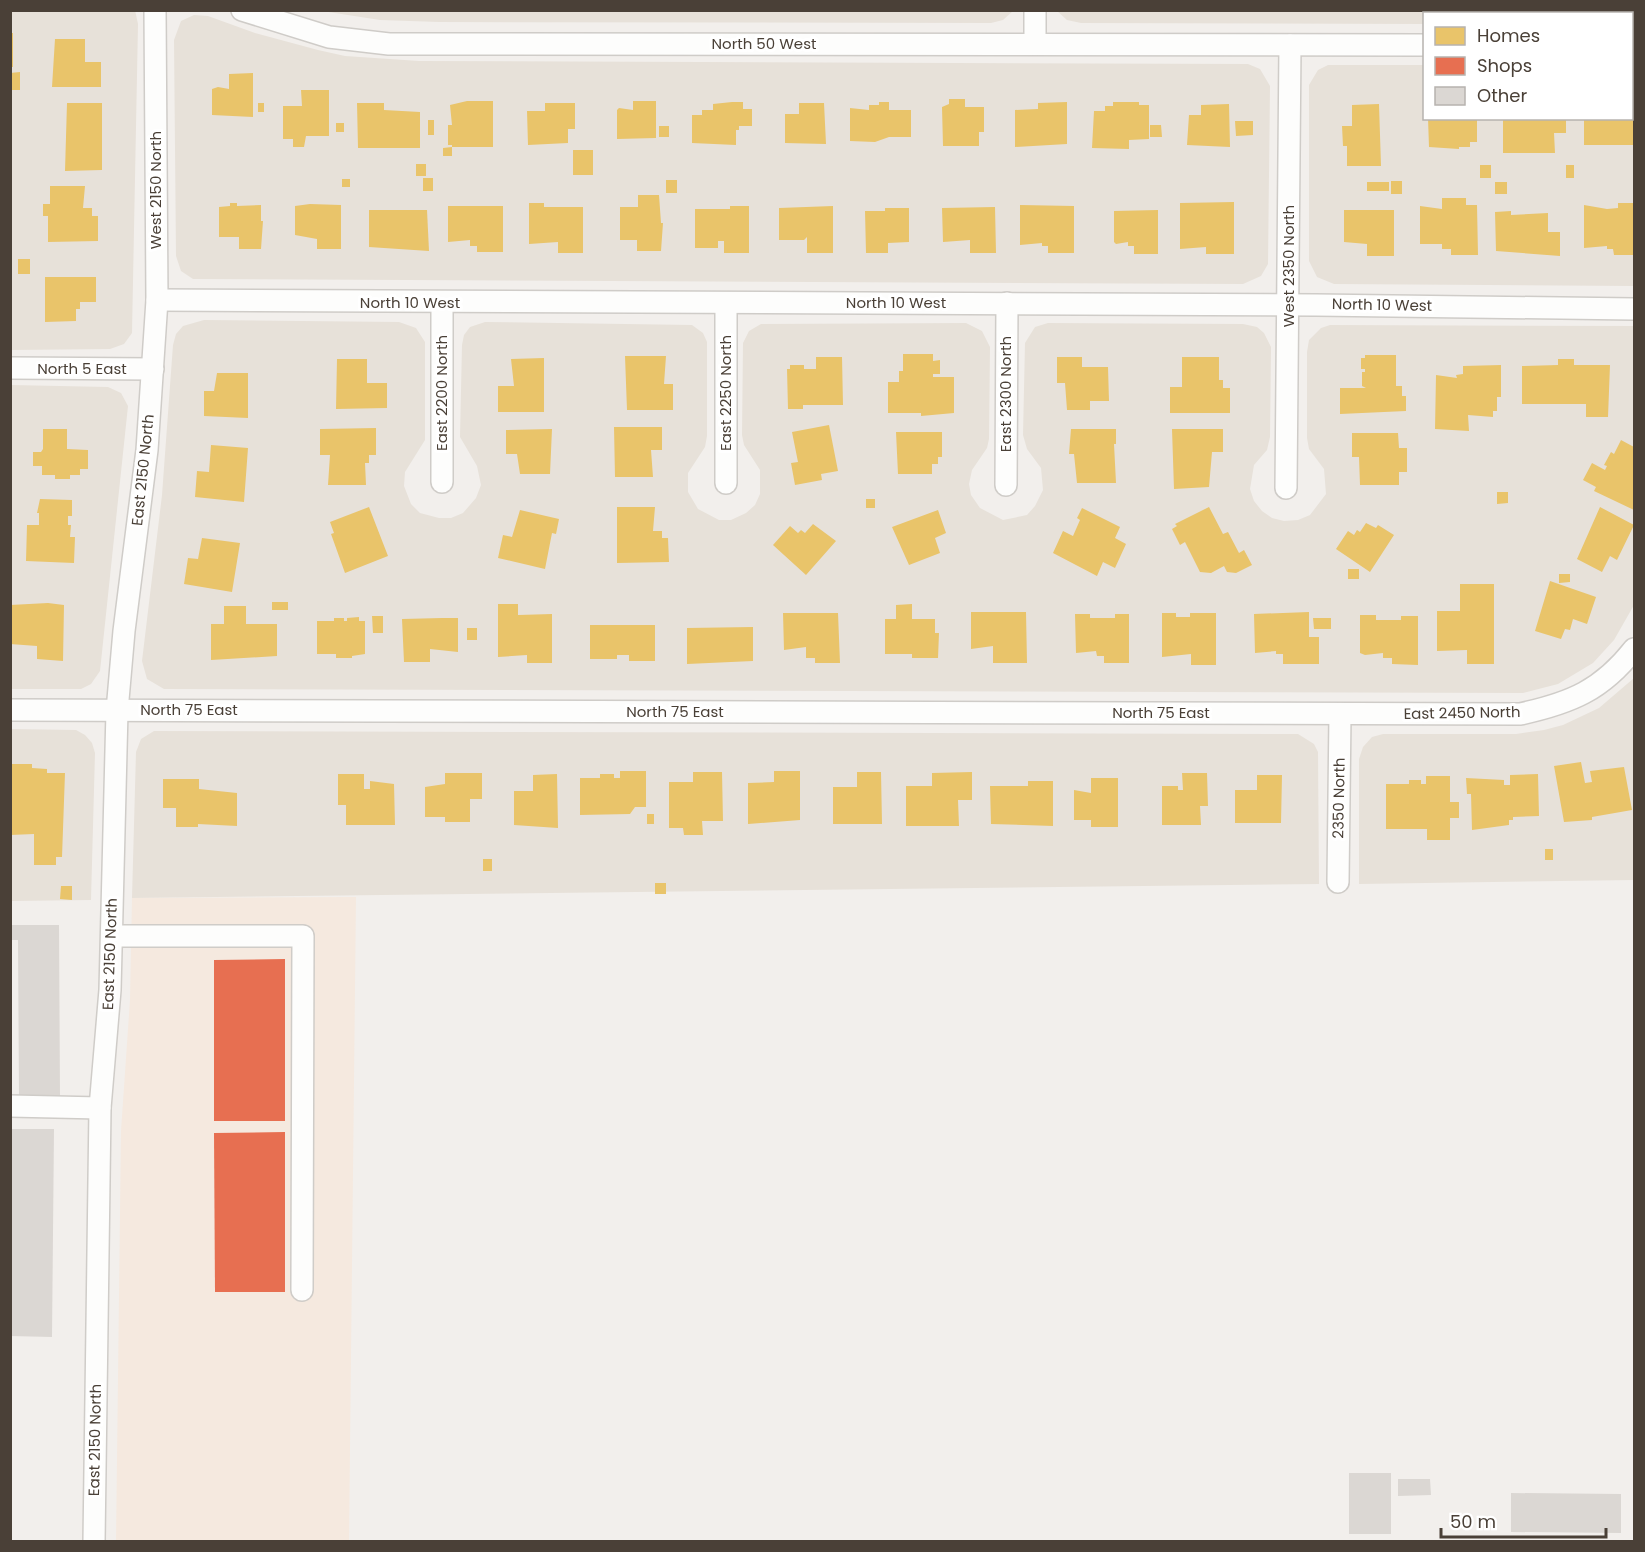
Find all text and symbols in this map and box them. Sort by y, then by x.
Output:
legend [1423,12,1633,120]
text: Homes [1477,23,1540,48]
street label: North 50 West [712,33,816,54]
text: Shops [1477,53,1532,78]
text: Other [1477,83,1527,108]
street label: West 2150 North [145,131,166,249]
street label: West 2350 North [1278,205,1299,327]
street label: North 10 West [360,292,460,313]
street label: North 10 West [846,292,946,313]
street label: North 10 West [1332,293,1432,316]
street label: East 2200 North [431,335,452,451]
street label: East 2250 North [715,335,736,451]
street label: East 2300 North [995,336,1016,452]
street label: North 5 East [37,358,127,379]
street label: East 2150 North [126,413,159,527]
street label: North 75 East [140,699,238,720]
street label: North 75 East [626,701,724,722]
street label: East 2450 North [1403,701,1521,724]
street label: North 75 East [1112,702,1210,723]
street label: 2350 North [1327,757,1350,839]
street label: East 2150 North [97,898,122,1010]
street label: East 2150 North [83,1384,106,1496]
scale bar [1441,1501,1606,1539]
text: 50 m [1450,1509,1496,1534]

